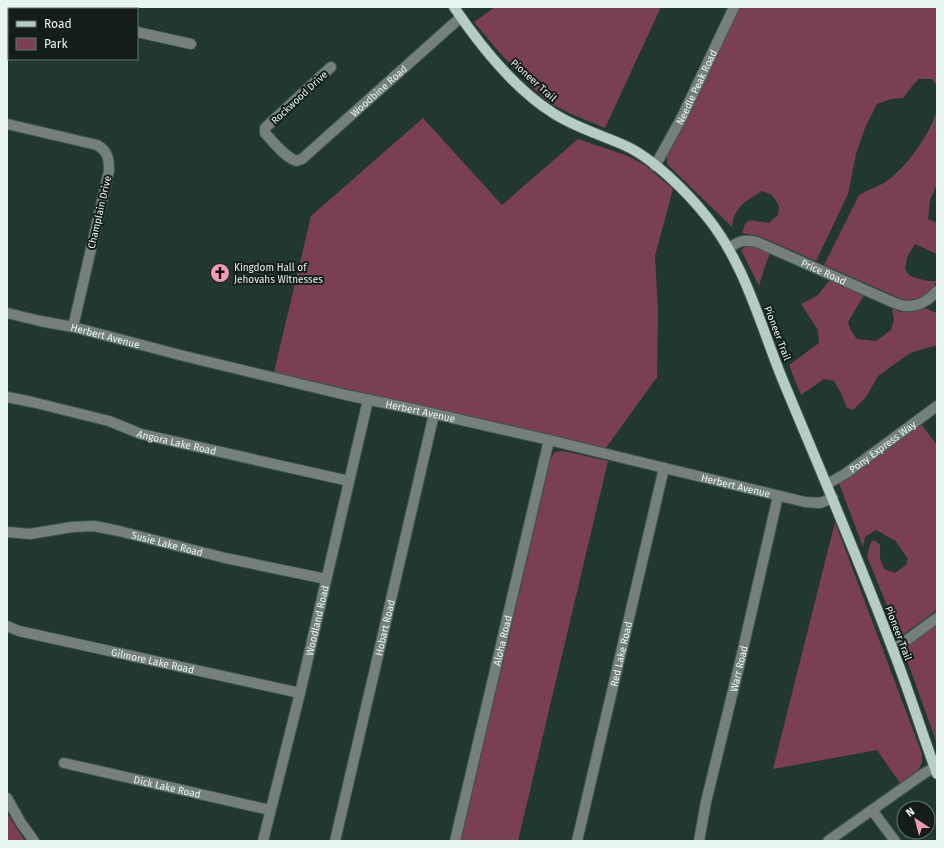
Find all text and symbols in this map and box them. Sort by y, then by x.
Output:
legend [8,8,138,60]
text: Road [44,17,72,31]
text: Park [44,37,68,51]
street label: Needle Peak Road [674,48,720,127]
street label: Pioneer Trail [508,57,559,104]
street label: Woodbine Road [349,63,410,120]
street label: Rockwood Drive [269,69,330,127]
street label: Champlain Drive [86,175,114,250]
street label: Price Road [799,257,848,288]
church icon: Kingdom Hall of Jehovahs Witnesses [209,262,231,284]
place label: Kingdom Hall of Jehovahs Witnesses [234,262,323,286]
street label: Pioneer Trail [761,304,793,362]
street label: Herbert Avenue [69,322,141,351]
street label: Herbert Avenue [384,398,456,425]
street label: Pony Express Way [847,419,919,476]
street label: Angora Lake Road [135,428,217,458]
street label: Herbert Avenue [700,472,771,500]
street label: Susie Lake Road [130,529,204,559]
street label: Woodland Road [304,584,332,657]
street label: Hobart Road [373,599,398,657]
street label: Pioneer Trail [882,604,914,662]
street label: Aloha Road [491,614,515,667]
street label: Red Lake Road [608,620,635,688]
street label: Warr Road [728,645,751,693]
street label: Gilmore Lake Road [110,647,195,676]
street label: Dick Lake Road [132,774,202,801]
north arrow [896,800,936,840]
text: N [904,805,917,820]

